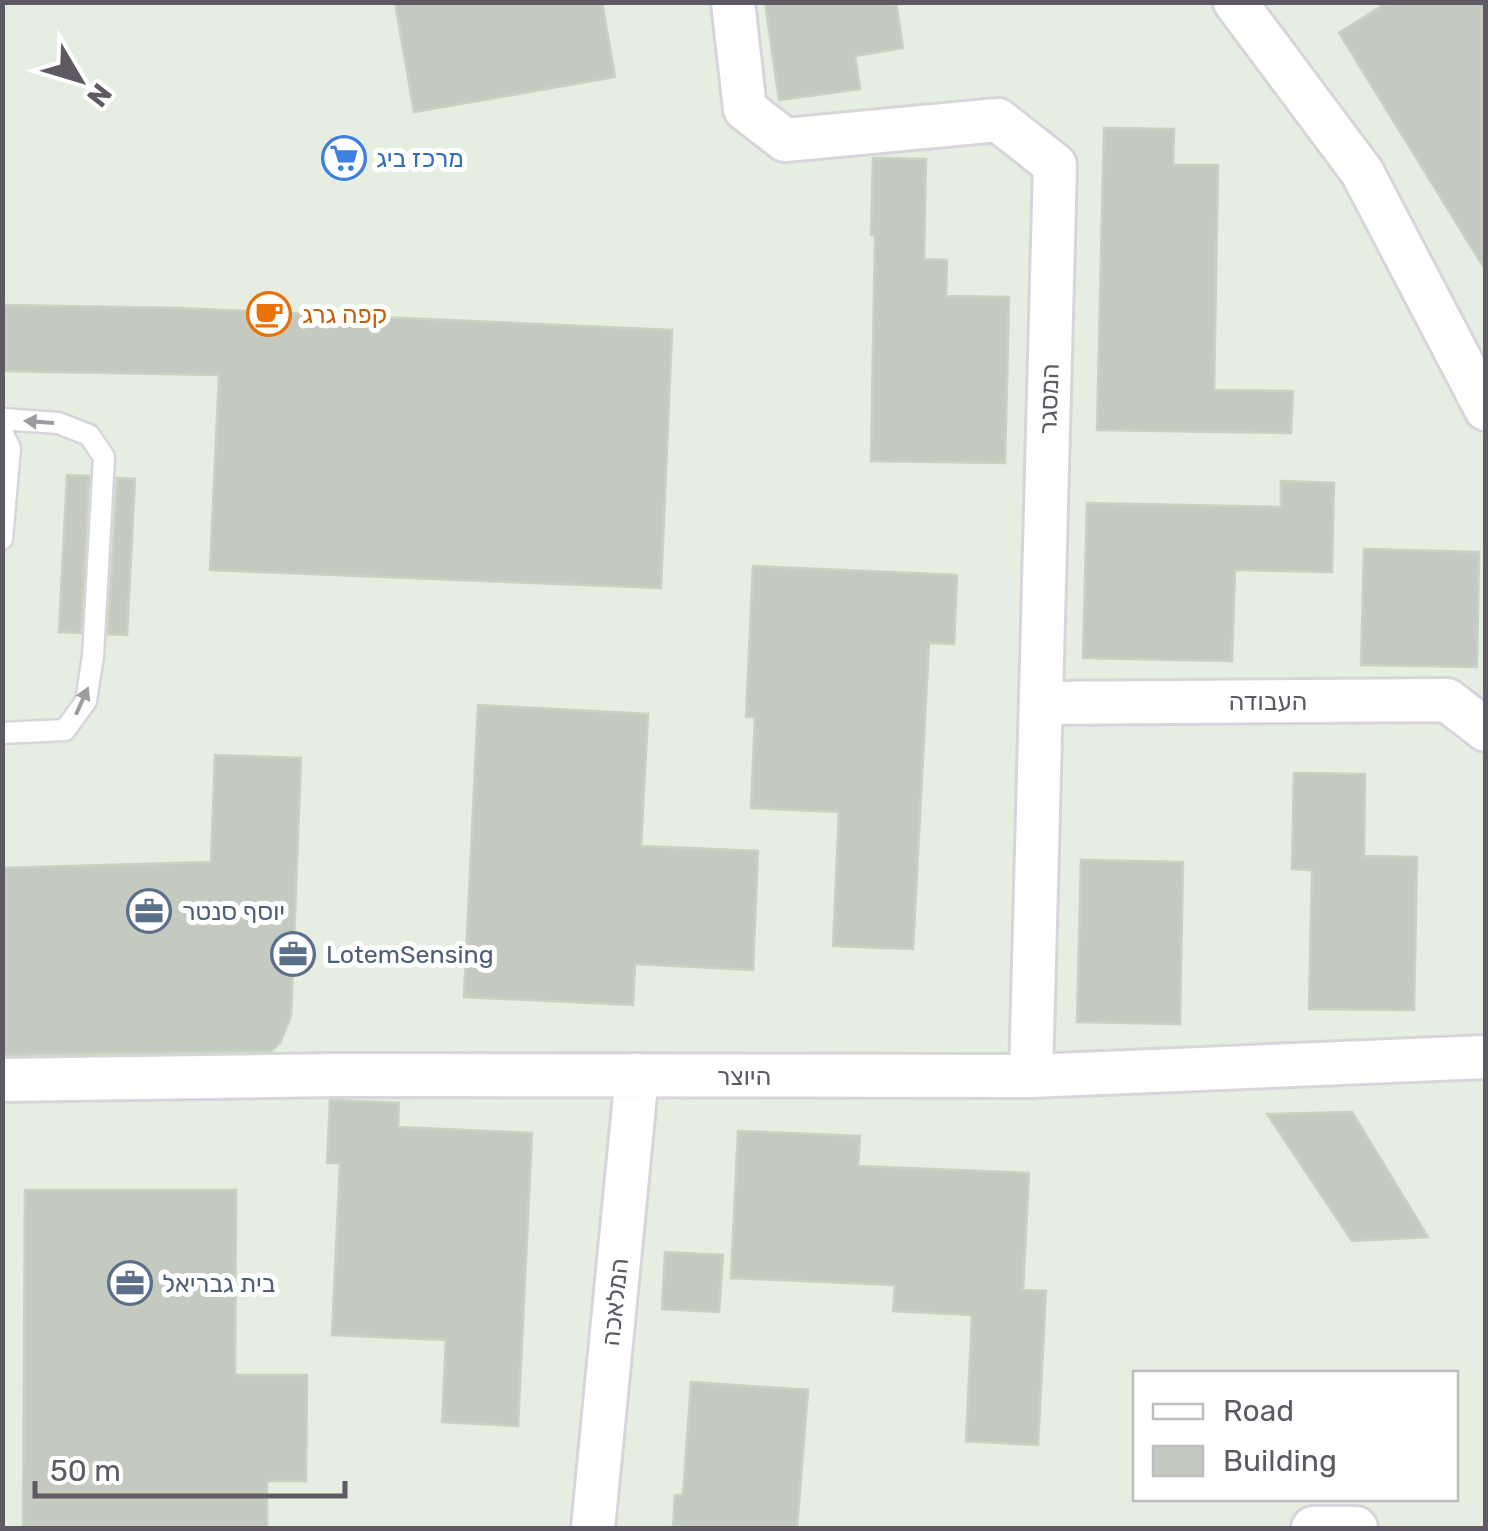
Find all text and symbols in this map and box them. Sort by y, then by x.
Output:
north arrow [30,30,130,130]
text: N [80,77,119,113]
supermarket icon: מרכז ביג [321,135,367,181]
place label: מרכז ביג [376,144,464,173]
cafe icon: קפה גרג [246,291,292,337]
place label: קפה גרג [302,300,387,329]
street label: המסגר [1033,363,1065,435]
one-way arrow [23,414,54,430]
one-way arrow [74,686,90,715]
street label: העבודה [1229,687,1307,716]
office icon: יוסף סנטר [126,888,172,934]
place label: יוסף סנטר [182,897,285,926]
office icon: LotemSensing [270,931,316,977]
place label: LotemSensing [326,940,494,969]
street label: היוצר [717,1062,771,1091]
street label: המלאכה [596,1257,634,1347]
office icon: בית גבריאל [107,1260,153,1306]
place label: בית גבריאל [162,1269,275,1298]
legend [1133,1371,1458,1501]
text: Road [1223,1393,1294,1429]
scale bar [35,1436,345,1498]
text: Building [1223,1443,1337,1479]
text: 50 m [50,1453,121,1489]

